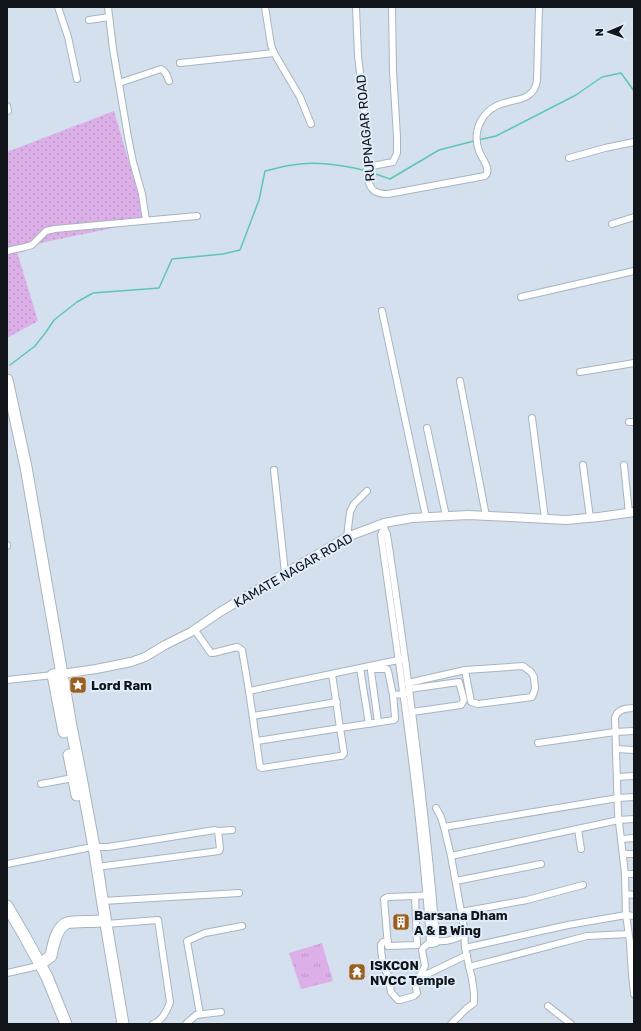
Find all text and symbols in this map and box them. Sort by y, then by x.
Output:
north arrow [589,12,629,52]
text: N [593,28,606,37]
street label: RUPNAGAR ROAD [353,74,378,182]
street label: KAMATE NAGAR ROAD [231,530,355,611]
place icon: Lord Ram [68,675,88,695]
place label: Lord Ram [91,678,152,693]
place label: Barsana Dham A & B Wing [414,908,508,938]
building icon: Barsana Dham A & B Wing [391,912,411,932]
place label: ISKCON NVCC Temple [370,958,455,988]
temple icon: ISKCON NVCC Temple [347,962,367,982]

